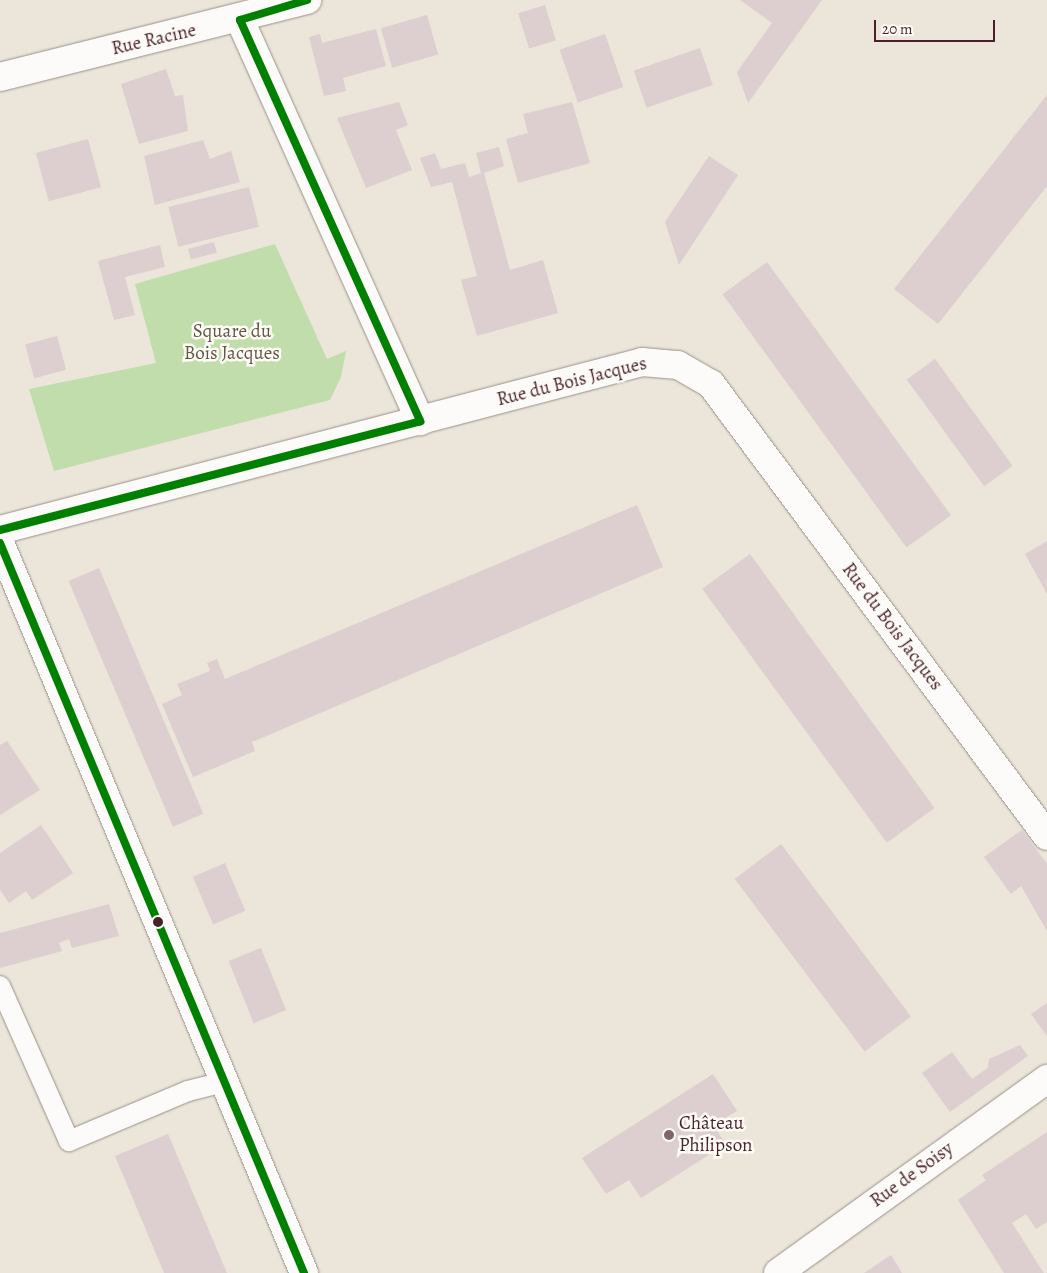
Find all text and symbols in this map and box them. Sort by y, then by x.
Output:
scale bar [877,10,998,42]
street label: Rue Racine [110,19,198,61]
text: 20 m [882,19,913,39]
park label: Square du Bois Jacques [184,321,280,365]
street label: Rue du Bois Jacques [495,352,649,412]
street label: Rue du Bois Jacques [837,559,947,695]
unlabelled marker [153,917,163,927]
place label: Château Philipson [679,1113,753,1157]
marker: Château Philipson [663,1129,675,1141]
street label: Rue de Soisy [866,1137,958,1213]

